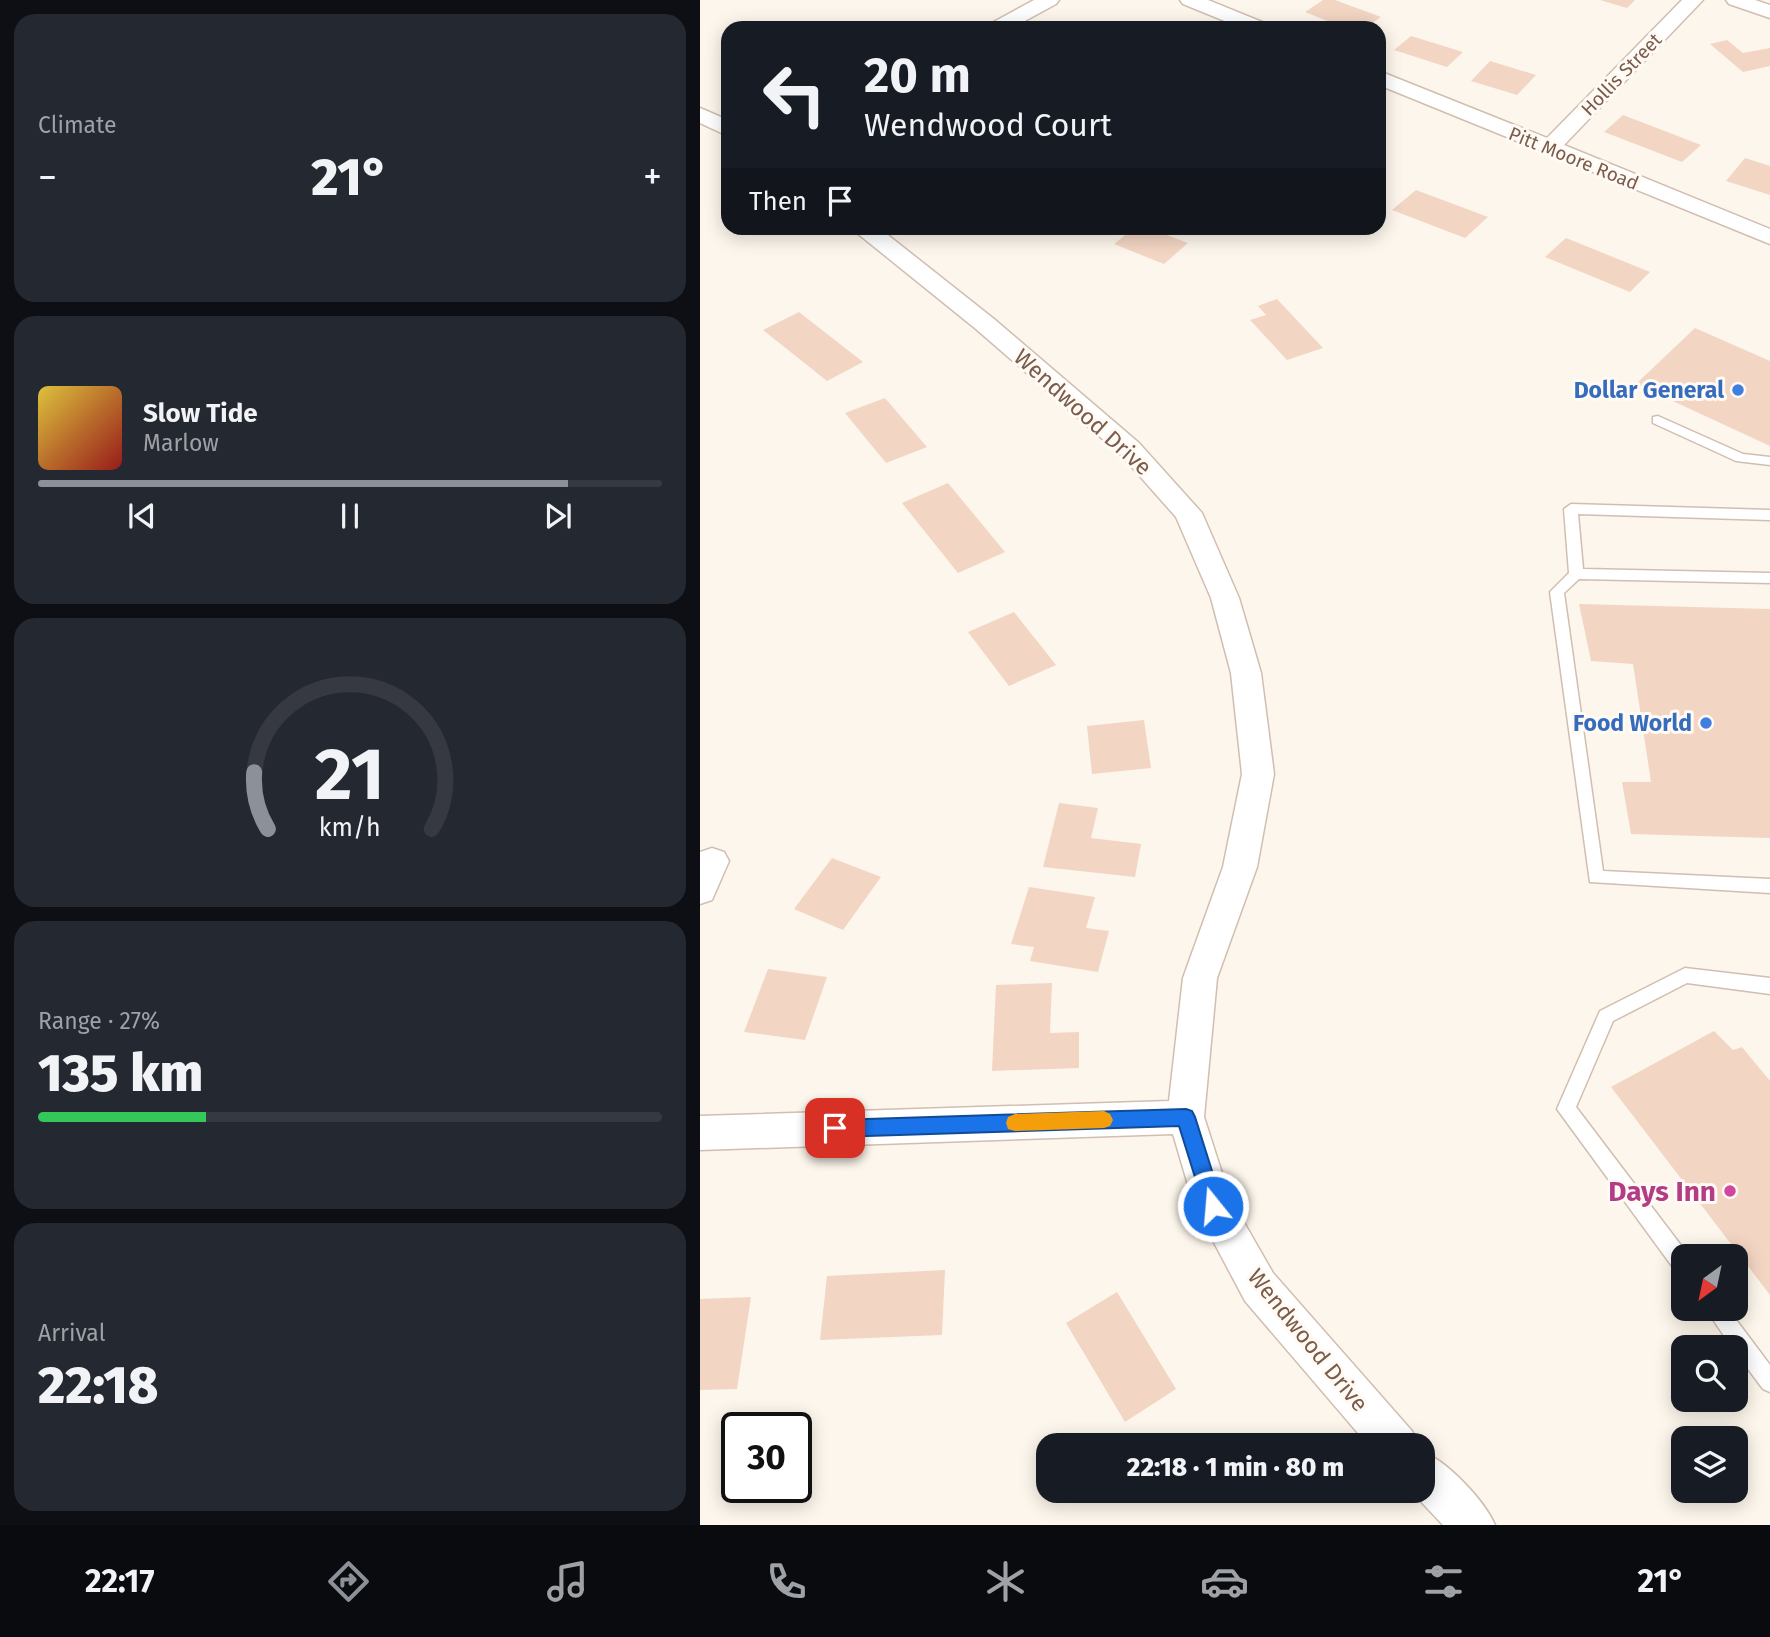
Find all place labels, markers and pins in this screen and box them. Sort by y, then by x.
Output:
place label: Dollar General [1574,376,1724,404]
marker: Dollar General [1730,382,1746,398]
place label: Food World [1573,709,1692,737]
marker: Food World [1698,715,1714,731]
pin [805,1098,865,1158]
place label: Days Inn [1608,1175,1716,1208]
marker: Days Inn [1722,1183,1738,1199]

